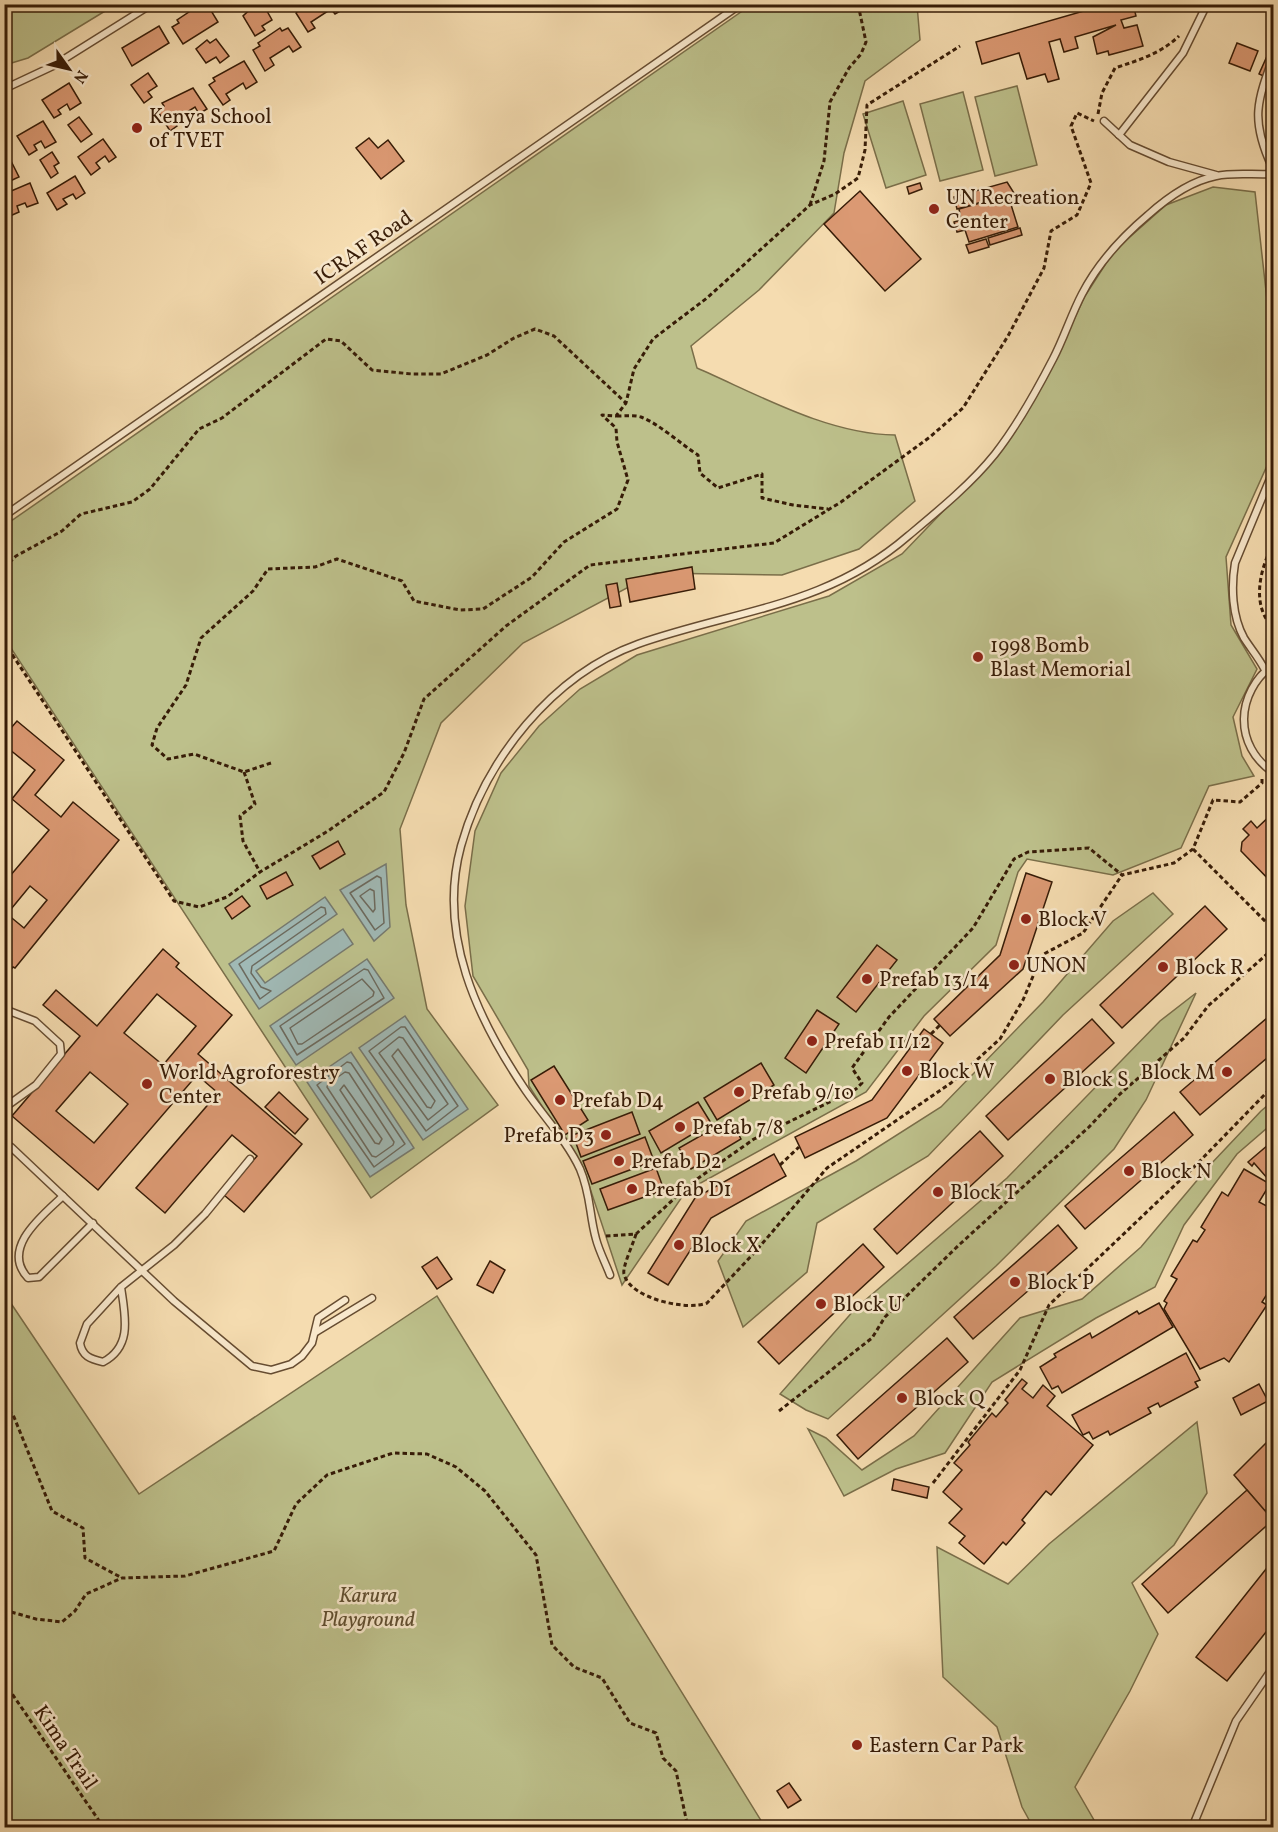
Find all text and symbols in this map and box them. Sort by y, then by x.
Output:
north arrow [39,39,99,99]
text: N [67,65,92,88]
place label: Kenya School of TVET [149,103,271,156]
marker: Kenya School of TVET [130,121,144,135]
place label: UN Recreation Center [946,184,1080,237]
marker: UN Recreation Center [927,202,941,216]
street label: ICRAF Road [309,204,419,293]
place label: 1998 Bomb Blast Memorial [990,632,1131,685]
marker: 1998 Bomb Blast Memorial [971,650,985,664]
place label: Block V [1038,906,1107,935]
marker: Block V [1019,912,1033,926]
place label: UNON [1026,952,1087,981]
place label: Block R [1175,954,1244,983]
marker: UNON [1007,958,1021,972]
marker: Block R [1156,960,1170,974]
place label: Prefab 13/14 [879,966,990,995]
marker: Prefab 13/14 [860,972,874,986]
place label: Prefab 11/12 [824,1028,931,1057]
marker: Prefab 11/12 [805,1034,819,1048]
place label: Block W [919,1058,994,1087]
place label: World Agroforestry Center [159,1059,340,1112]
place label: Block M [1140,1059,1215,1088]
marker: Block W [900,1064,914,1078]
marker: Block M [1220,1065,1234,1079]
place label: Block S [1062,1066,1129,1095]
marker: Block S [1043,1072,1057,1086]
marker: World Agroforestry Center [140,1077,154,1091]
place label: Prefab 9/10 [751,1079,854,1108]
marker: Prefab 9/10 [732,1085,746,1099]
place label: Prefab D4 [572,1087,664,1116]
marker: Prefab D4 [553,1093,567,1107]
place label: Prefab 7/8 [692,1114,783,1143]
marker: Prefab 7/8 [673,1120,687,1134]
place label: Prefab D3 [504,1122,594,1151]
marker: Prefab D3 [599,1128,613,1142]
place label: Prefab D2 [631,1148,722,1177]
marker: Prefab D2 [612,1154,626,1168]
place label: Block N [1141,1158,1212,1187]
marker: Block N [1122,1164,1136,1178]
place label: Prefab D1 [644,1176,732,1205]
place label: Block T [950,1179,1017,1208]
marker: Prefab D1 [625,1182,639,1196]
marker: Block T [931,1185,945,1199]
place label: Block X [691,1232,760,1261]
marker: Block X [672,1238,686,1252]
place label: Block P [1027,1269,1094,1298]
marker: Block P [1008,1275,1022,1289]
place label: Block U [833,1291,902,1320]
marker: Block U [814,1297,828,1311]
place label: Block Q [914,1385,986,1414]
marker: Block Q [895,1391,909,1405]
park label: Karura Playground [321,1582,415,1635]
street label: Kima Trail [26,1700,104,1796]
place label: Eastern Car Park [869,1732,1024,1761]
marker: Eastern Car Park [850,1738,864,1752]

